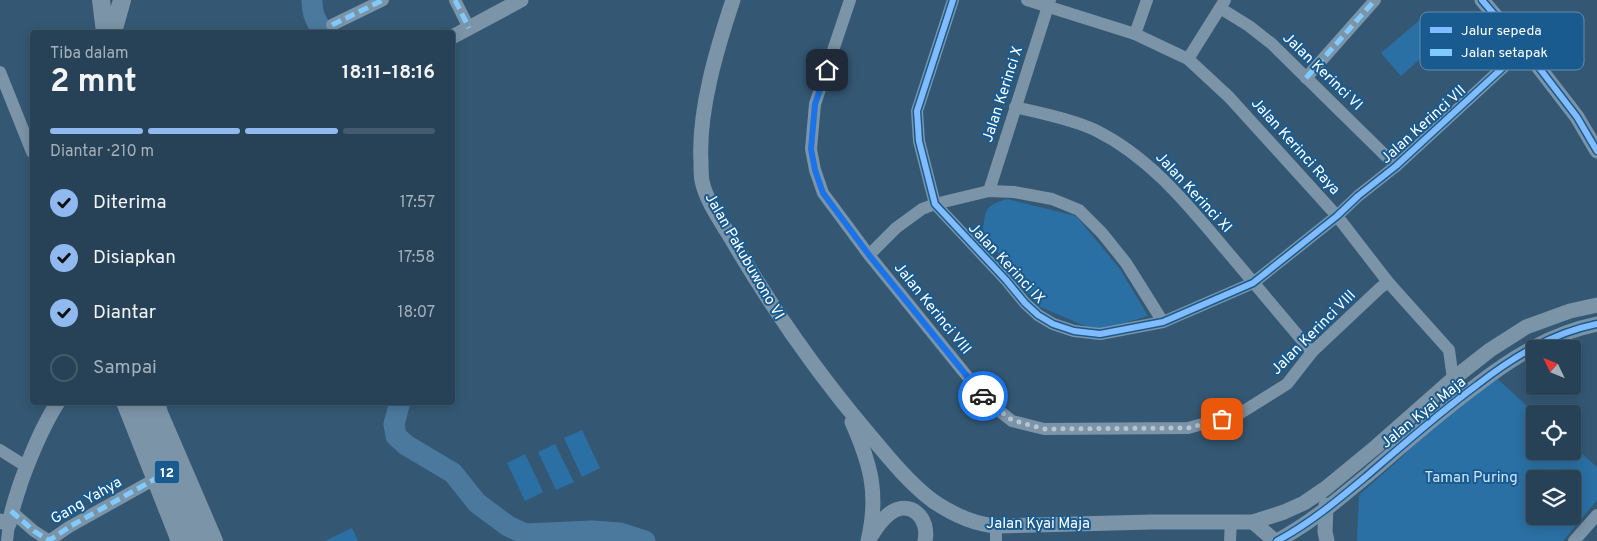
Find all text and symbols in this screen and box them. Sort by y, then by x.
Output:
legend [1420,12,1584,70]
text: Jalur sepeda [1461,23,1542,40]
street label: Jalan Kerinci VI [1278,29,1366,115]
text: Tiba dalam [50,44,129,64]
street label: Jalan Kerinci X [979,44,1028,145]
text: Jalan setapak [1461,45,1548,62]
pin [806,49,848,91]
icon: home [813,56,841,84]
text: 18:11–18:16 [342,61,435,85]
text: 2 mnt [50,63,137,103]
street label: Jalan Kerinci VII [1377,82,1471,168]
street label: Jalan Kerinci Raya [1246,95,1343,199]
text: Diantar · 210 m [50,142,154,162]
street label: Jalan Kerinci XI [1151,149,1235,237]
icon: check [50,189,78,217]
street label: Jalan Pakubuwono VI [700,190,788,323]
text: Diterima [93,191,167,215]
text: 17:57 [400,193,435,213]
street label: Jalan Kerinci IX [963,219,1048,309]
icon: check [50,244,78,272]
text: Disiapkan [93,246,176,270]
text: 17:58 [398,248,435,268]
street label: Jalan Kerinci VIII [889,259,975,359]
street label: Jalan Kerinci VIII [1268,287,1361,380]
icon: check [50,299,78,327]
text: Diantar [93,301,156,325]
text: 18:07 [398,303,435,323]
north arrow [1526,340,1581,395]
map controls [1526,340,1581,525]
text: Sampai [93,356,157,380]
courier [958,371,1008,421]
street label: Jalan Kyai Maja [1378,373,1470,453]
icon: car [969,382,997,410]
pin [1201,398,1243,440]
icon: bag [1208,405,1236,433]
button: locate [1526,405,1581,460]
road number: 12 [154,461,180,484]
park label: Taman Puring [1424,469,1518,488]
button: layers [1526,470,1581,525]
street label: Gang Yahya [48,473,126,529]
street label: Jalan Kyai Maja [986,515,1090,534]

